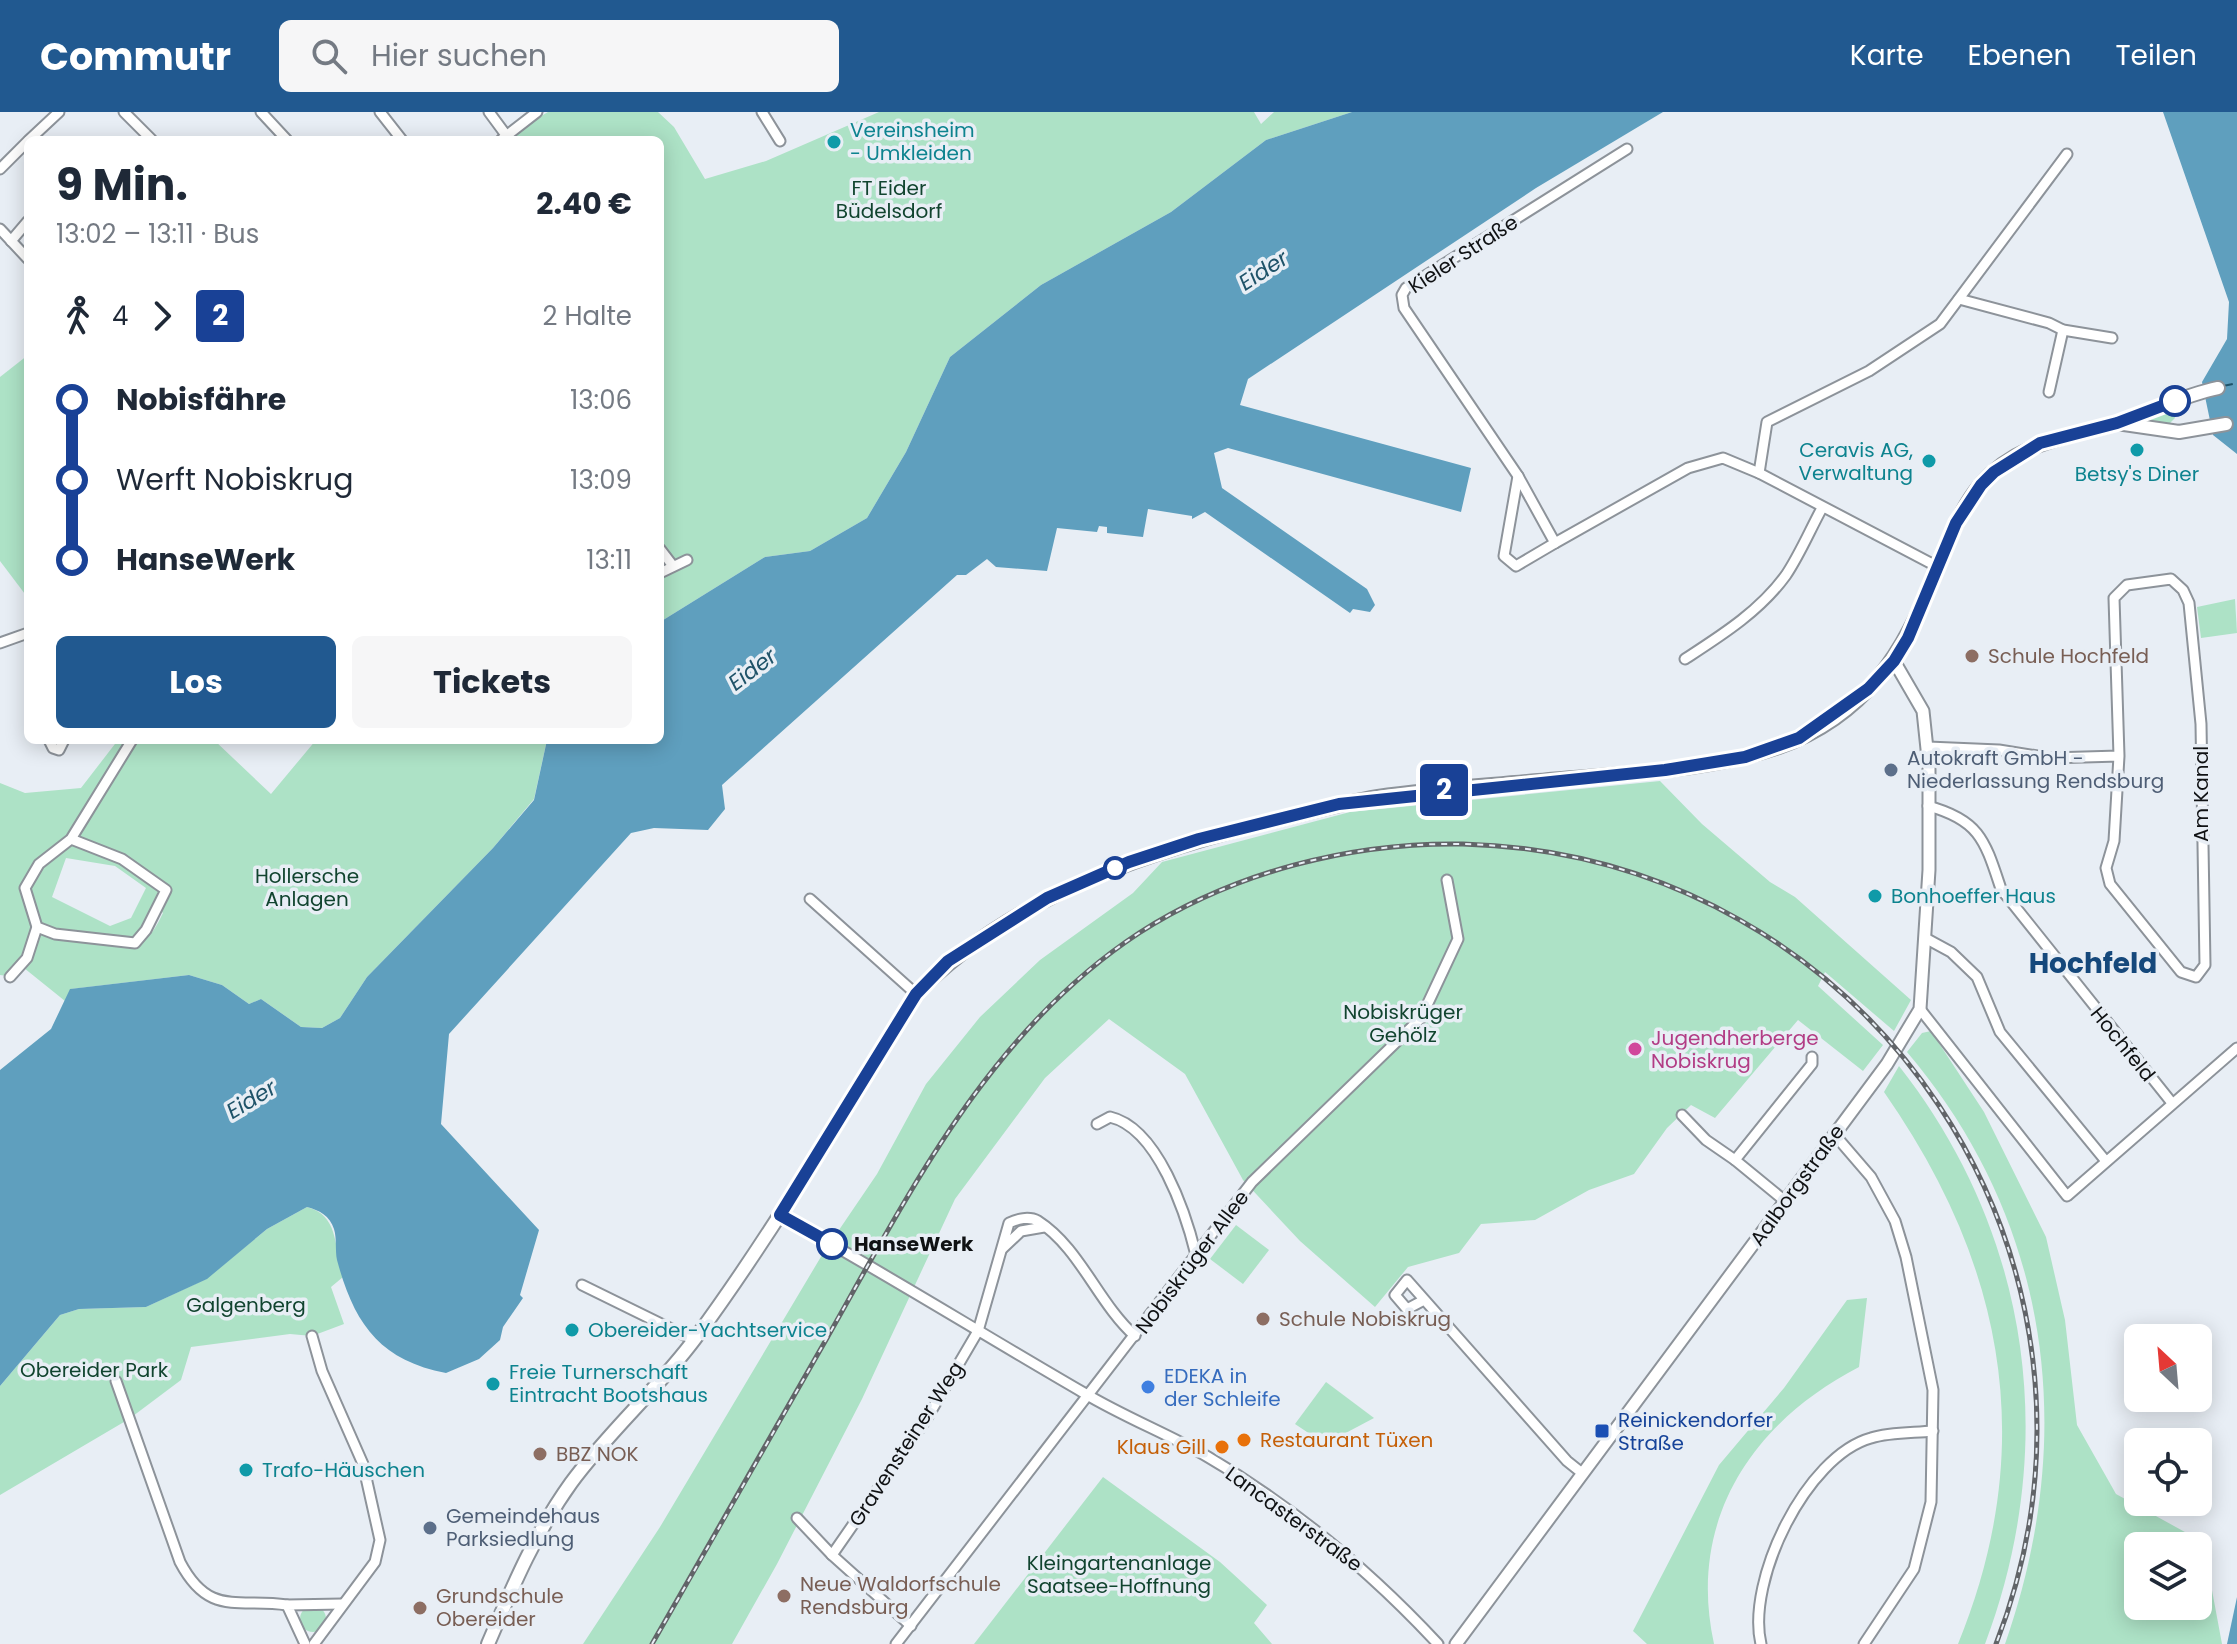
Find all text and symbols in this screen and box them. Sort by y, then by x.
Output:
search box [279,20,839,92]
text: Commutr [40,30,231,83]
icon: search [307,34,351,78]
text: Hier suchen [371,34,547,77]
text: Karte [1850,36,1924,75]
text: Ebenen [1968,36,2071,75]
text: Teilen [2115,36,2197,75]
place label: Vereinsheim - Umkleiden [850,116,975,167]
marker: Vereinsheim - Umkleiden [825,133,843,151]
text: 9 Min. [56,154,188,215]
park label: FT Eider Büdelsdorf [836,174,942,225]
text: 2.40 € [536,182,632,225]
street label: Kieler Straße [1403,208,1523,300]
text: 13:02 – 13:11 · Bus [56,216,259,252]
water label: Eider [1232,242,1295,298]
icon: walk [56,294,100,338]
icon: forward [140,294,184,338]
text: 2 [212,296,228,335]
text: 4 [112,298,128,334]
text: 2 Halte [543,298,632,334]
text: Nobisfähre [116,378,286,421]
text: 13:06 [570,382,632,418]
unlabelled marker [2160,386,2190,416]
place label: Ceravis AG, Verwaltung [1798,436,1913,487]
marker: Betsy's Diner [2128,441,2146,459]
marker: Ceravis AG, Verwaltung [1920,452,1938,470]
text: Werft Nobiskrug [116,458,354,501]
place label: Betsy's Diner [2075,460,2199,488]
text: 13:09 [570,462,632,498]
text: HanseWerk [116,538,295,581]
text: 13:11 [586,542,632,578]
button: Los [56,636,336,728]
button: Tickets [352,636,632,728]
water label: Eider [722,640,784,698]
place label: Schule Hochfeld [1988,642,2149,670]
marker: Schule Hochfeld [1963,647,1981,665]
place label: Autokraft GmbH - Niederlassung Rendsburg [1907,744,2164,795]
street label: Am Kanal [2187,746,2215,842]
marker: Autokraft GmbH - Niederlassung Rendsburg [1882,761,1900,779]
line badge: 2 [1418,764,1470,816]
text: 2 [1436,770,1452,809]
unlabelled marker [1104,857,1126,879]
park label: Hollersche Anlagen [255,862,359,913]
place label: Bonhoeffer Haus [1891,882,2056,910]
marker: Bonhoeffer Haus [1866,887,1884,905]
district label: Hochfeld [2029,944,2157,983]
park label: Nobiskrüger Gehölz [1343,998,1463,1049]
street label: Hochfeld [2084,1001,2162,1087]
place label: Jugendherberge Nobiskrug [1651,1024,1819,1075]
marker: Jugendherberge Nobiskrug [1626,1040,1644,1058]
water label: Eider [220,1072,283,1126]
street label: Aalborgstraße [1743,1119,1851,1251]
street label: Nobiskrüger Allee [1129,1184,1255,1340]
marker: HanseWerk [817,1229,847,1259]
place label: HanseWerk [854,1230,974,1258]
park label: Galgenberg [186,1291,306,1319]
place label: Schule Nobiskrug [1279,1305,1451,1333]
marker: Schule Nobiskrug [1254,1310,1272,1328]
place label: Obereider-Yachtservice [588,1316,827,1344]
marker: Obereider-Yachtservice [563,1321,581,1339]
north arrow [2124,1324,2212,1412]
map controls [2124,1324,2212,1620]
park label: Obereider Park [20,1356,169,1384]
street label: Gravensteiner Weg [842,1356,970,1532]
place label: Freie Turnerschaft Eintracht Bootshaus [509,1358,708,1409]
place label: EDEKA in der Schleife [1164,1362,1281,1413]
marker: Freie Turnerschaft Eintracht Bootshaus [484,1375,502,1393]
marker: EDEKA in der Schleife [1139,1378,1157,1396]
place label: Reinickendorfer Straße [1618,1406,1773,1457]
marker: Reinickendorfer Straße [1593,1422,1611,1440]
place label: Restaurant Tüxen [1260,1426,1433,1454]
button: locate [2124,1428,2212,1516]
marker: Restaurant Tüxen [1235,1431,1253,1449]
place label: Klaus Gill [1117,1433,1206,1461]
marker: Klaus Gill [1213,1438,1231,1456]
place label: BBZ NOK [556,1440,638,1468]
marker: BBZ NOK [531,1445,549,1463]
place label: Trafo-Häuschen [262,1456,425,1484]
street label: Lancasterstraße [1220,1460,1368,1578]
marker: Trafo-Häuschen [237,1461,255,1479]
place label: Gemeindehaus Parksiedlung [446,1502,600,1553]
marker: Gemeindehaus Parksiedlung [421,1519,439,1537]
button: layers [2124,1532,2212,1620]
park label: Kleingartenanlage Saatsee-Hoffnung [1027,1549,1211,1600]
place label: Neue Waldorfschule Rendsburg [800,1570,1001,1621]
place label: Grundschule Obereider [436,1582,564,1633]
marker: Neue Waldorfschule Rendsburg [775,1587,793,1605]
marker: Grundschule Obereider [411,1599,429,1617]

